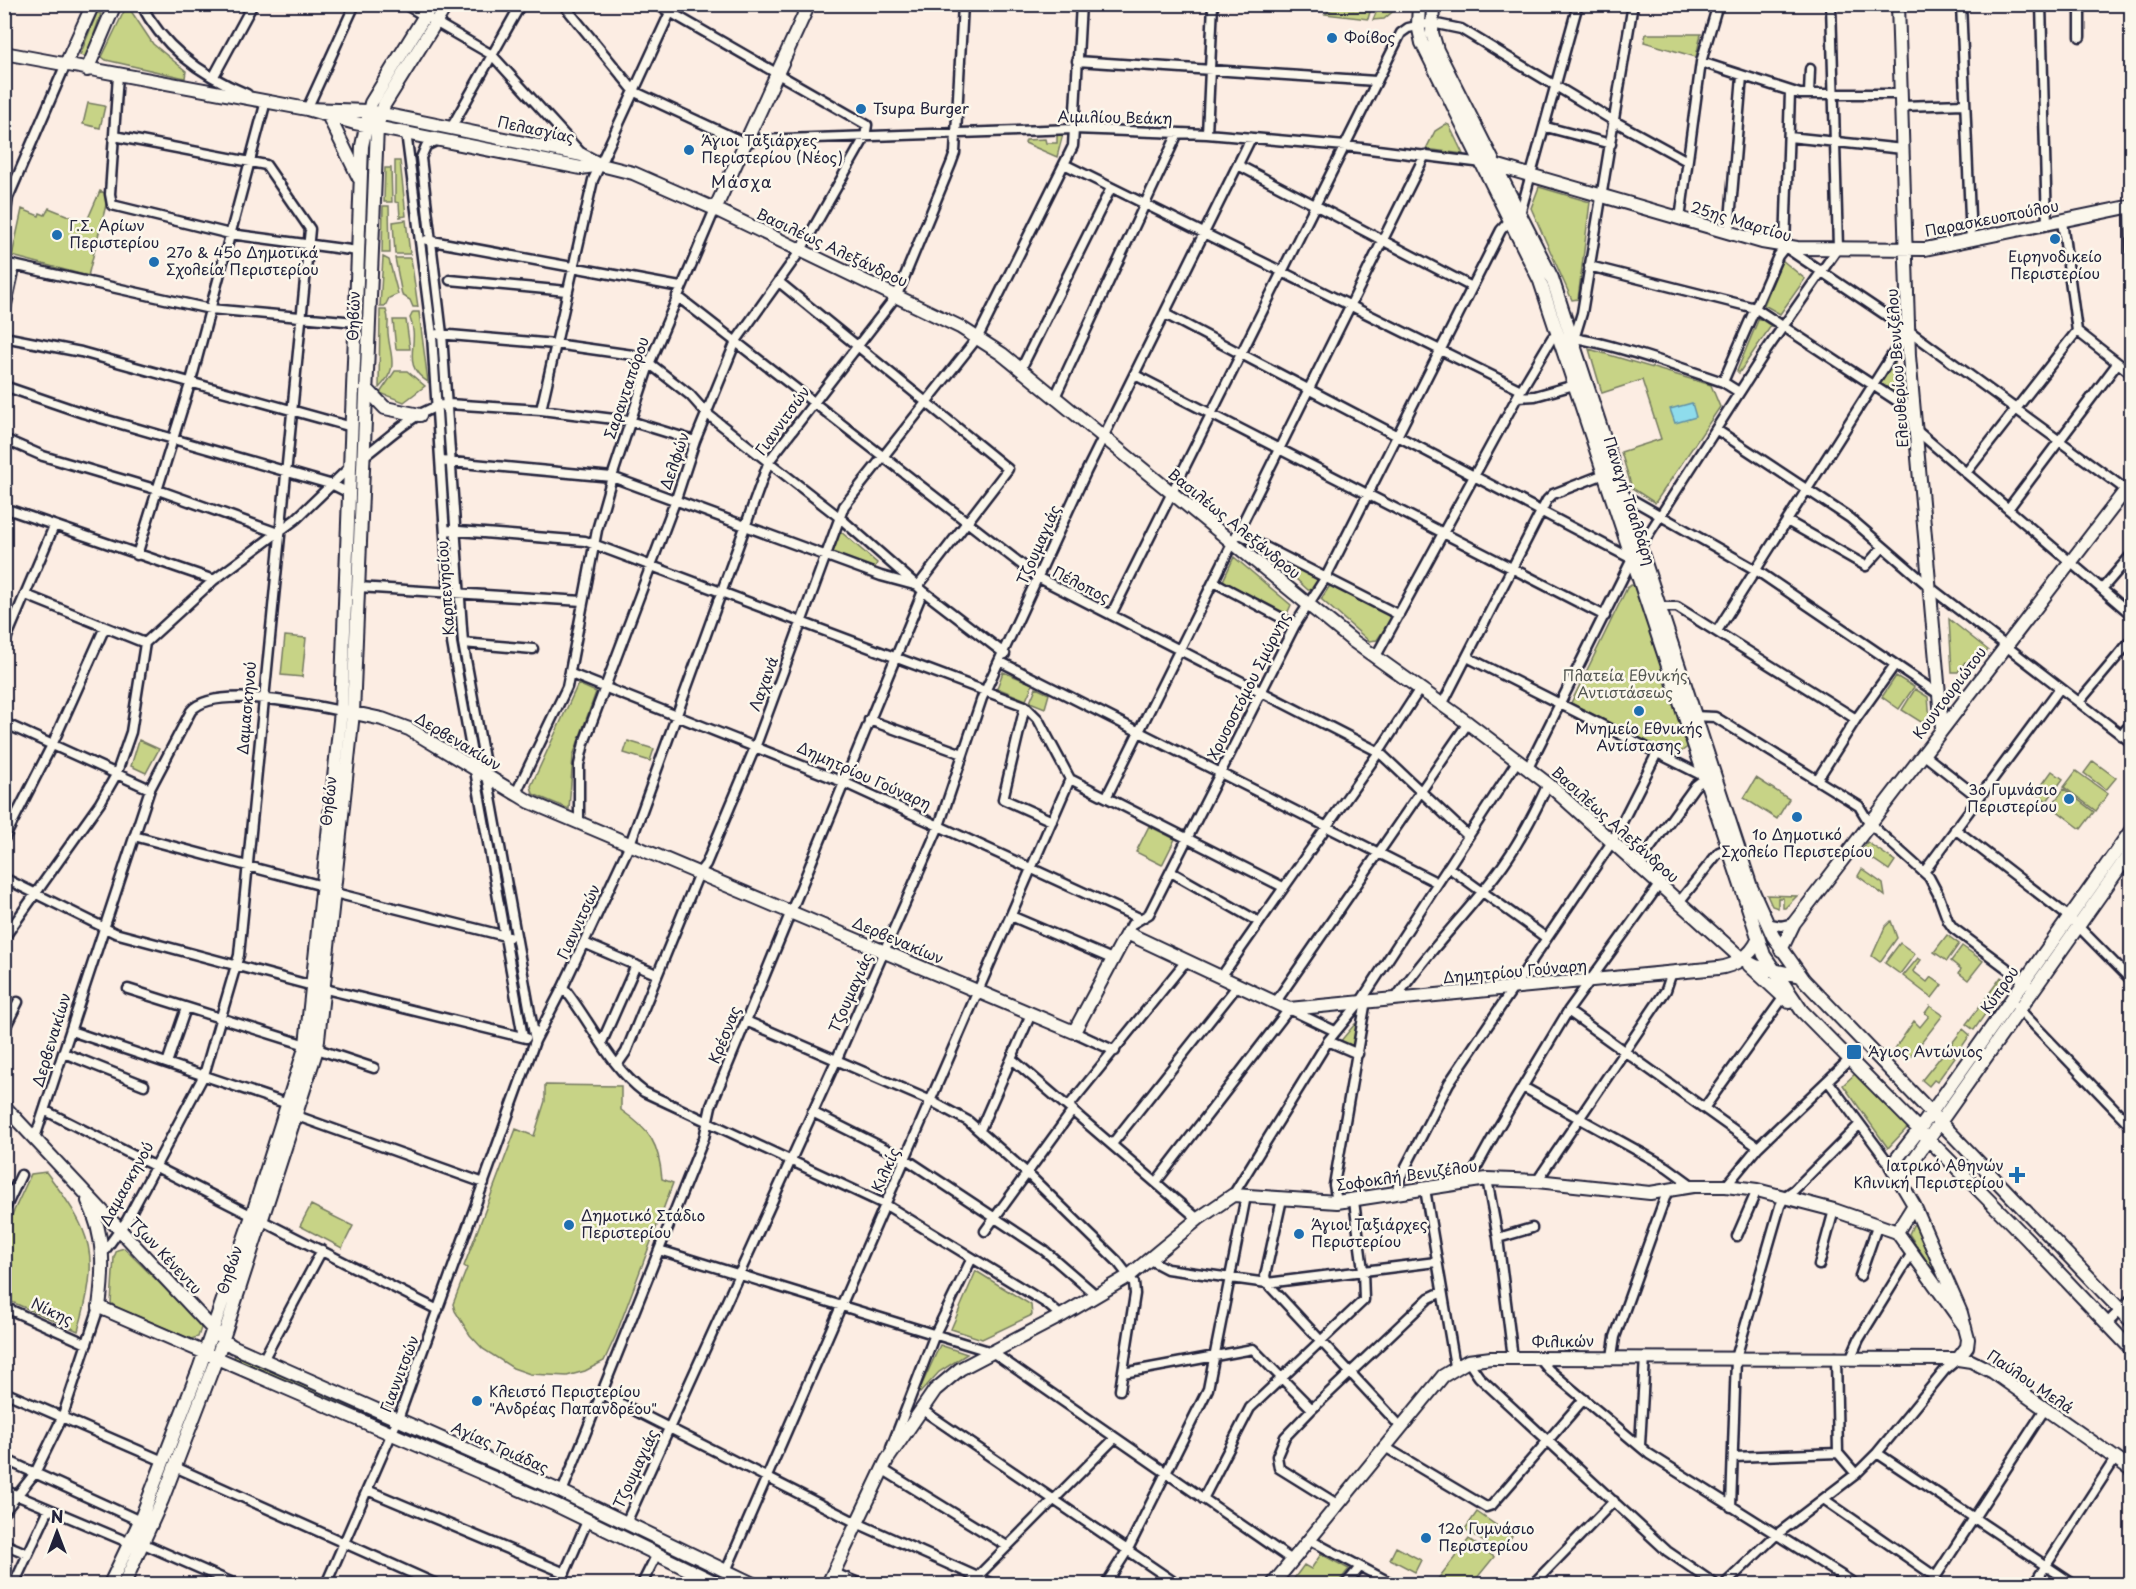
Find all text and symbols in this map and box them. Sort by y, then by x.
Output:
place label: Φοίβος [1344,25,1396,48]
marker: Φοίβος [1325,31,1339,45]
place label: Tsupa Burger [873,96,969,119]
marker: Tsupa Burger [854,102,868,116]
street label: Αιμιλίου Βεάκη [1057,104,1173,129]
street label: Πελασγίας [496,109,577,148]
place label: Άγιοι Ταξιάρχες Περιστερίου (Νέος) [701,128,843,168]
marker: Άγιοι Ταξιάρχες Περιστερίου (Νέος) [682,143,696,157]
district label: Μάσχα [711,169,773,193]
street label: Παρασκευοπούλου [1923,193,2061,242]
street label: 25ης Μαρτίου [1688,194,1795,247]
street label: Βασιλέως Αλεξάνδρου [753,201,912,292]
place label: Γ.Σ. Αρίων Περιστερίου [69,213,159,253]
marker: Γ.Σ. Αρίων Περιστερίου [50,228,64,242]
marker: Ειρηνοδικείο Περιστερίου [2048,232,2062,246]
place label: 27ο & 45ο Δημοτικά Σχολεία Περιστερίου [166,240,319,280]
place label: Ειρηνοδικείο Περιστερίου [2008,244,2102,284]
marker: 27ο & 45ο Δημοτικά Σχολεία Περιστερίου [147,255,161,269]
street label: Ελευθερίου Βενιζέλου [1879,288,1914,448]
street label: Θηβών [340,290,365,341]
street label: Σαρανταπόρου [597,333,654,442]
street label: Γιαννιτσών [749,381,815,460]
street label: Δελφών [653,429,694,492]
street label: Παναγή Τσαλδάρη [1599,433,1662,568]
street label: Βασιλέως Αλεξάνδρου [1164,462,1306,584]
street label: Τζουμαγιάς [1010,501,1066,588]
street label: Καρπενησίου [430,540,459,636]
street label: Πέλοπος [1049,559,1115,608]
street label: Χρυσοστόμου Σμύρνης [1200,607,1295,763]
street label: Κουντουριώτου [1906,641,1991,743]
street label: Λαχανά [742,653,783,714]
street label: Δαμασκηνού [230,660,261,755]
park label: Πλατεία Εθνικής Αντιστάσεως [1562,663,1688,703]
marker: Μνημείο Εθνικής Αντίστασης [1632,704,1646,718]
street label: Δερβενακίων [411,706,506,776]
place label: Μνημείο Εθνικής Αντίστασης [1575,716,1703,756]
street label: Δημητρίου Γούναρη [794,735,935,815]
street label: Βασιλέως Αλεξάνδρου [1547,760,1685,888]
street label: Θηβών [313,775,342,827]
place label: 3ο Γυμνάσιο Περιστερίου [1967,777,2057,817]
marker: 3ο Γυμνάσιο Περιστερίου [2062,792,2076,806]
marker: 1ο Δημοτικό Σχολείο Περιστερίου [1790,810,1804,824]
place label: 1ο Δημοτικό Σχολείο Περιστερίου [1721,822,1873,862]
street label: Γιαννιτσών [550,880,605,963]
street label: Δερβενακίων [849,910,948,969]
street label: Τζουμαγιάς [822,949,878,1036]
street label: Δημητρίου Γούναρη [1442,953,1588,988]
street label: Κύπρου [1974,961,2024,1018]
street label: Δερβενακίων [25,990,76,1089]
street label: Κρέσνας [702,1002,746,1067]
place label: Άγιος Αντώνιος [1868,1039,1983,1062]
marker: Άγιος Αντώνιος [1845,1043,1863,1061]
street label: Δαμασκηνού [93,1137,158,1230]
street label: Κιλκίς [865,1143,905,1195]
street label: Σοφοκλή Βενιζέλου [1335,1153,1479,1196]
place label: Ιατρικό Αθηνών Κλινική Περιστερίου [1853,1153,2004,1193]
marker: Ιατρικό Αθηνών Κλινική Περιστερίου [2008,1166,2026,1184]
place label: Δημοτικό Στάδιο Περιστερίου [581,1203,705,1243]
street label: Τζων Κένεντυ [124,1211,208,1299]
place label: Άγιοι Ταξιάρχες Περιστερίου [1311,1212,1428,1252]
marker: Δημοτικό Στάδιο Περιστερίου [562,1218,576,1232]
marker: Άγιοι Ταξιάρχες Περιστερίου [1292,1227,1306,1241]
street label: Θηβών [210,1242,247,1297]
street label: Νίκης [28,1291,78,1330]
street label: Φιλικών [1531,1328,1595,1353]
street label: Γιαννιτσών [373,1332,424,1415]
street label: Παύλου Μελά [1983,1343,2079,1418]
place label: Κλειστό Περιστερίου "Ανδρέας Παπανδρέου" [489,1379,657,1419]
marker: Κλειστό Περιστερίου "Ανδρέας Παπανδρέου" [470,1394,484,1408]
street label: Αγίας Τριάδας [448,1415,553,1478]
street label: Τζουμαγιάς [606,1425,663,1512]
north arrow [27,1502,87,1562]
text: N [51,1504,63,1528]
place label: 12ο Γυμνάσιο Περιστερίου [1438,1516,1534,1556]
marker: 12ο Γυμνάσιο Περιστερίου [1419,1531,1433,1545]

